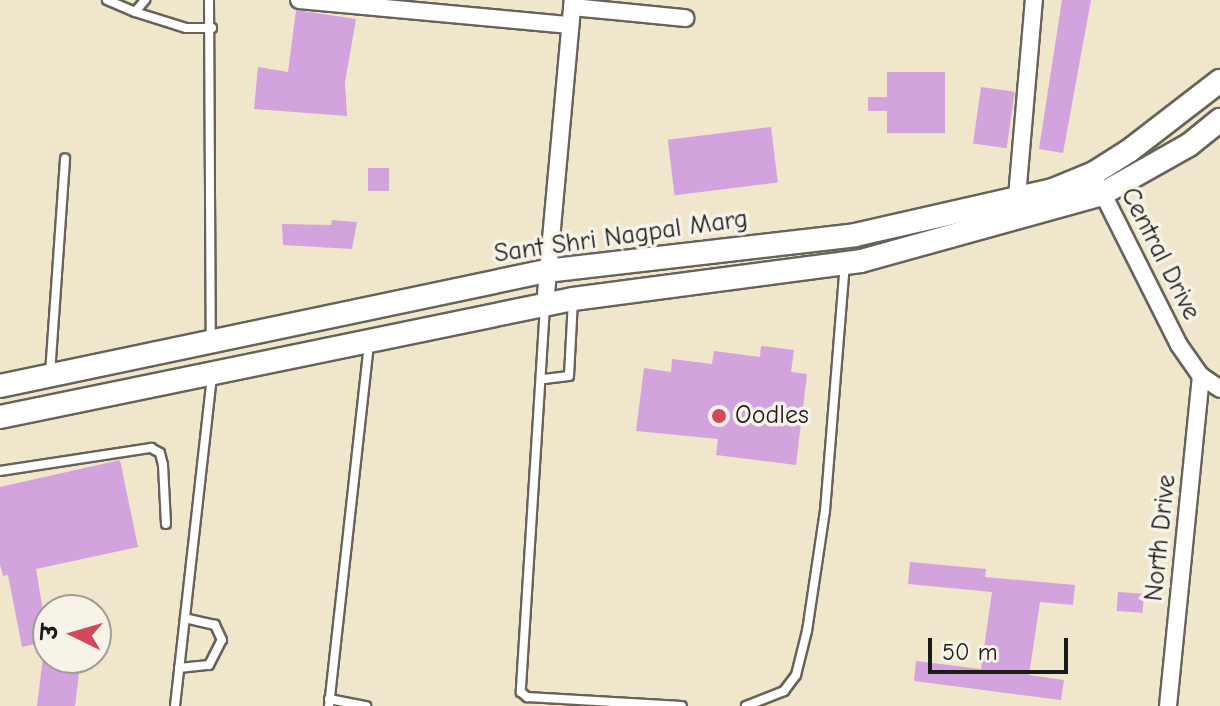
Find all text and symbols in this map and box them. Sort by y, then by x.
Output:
street label: Central Drive [1113,183,1207,325]
street label: Sant Shri Nagpal Marg [492,204,750,270]
place label: Oodles [735,400,809,432]
marker: Oodles [710,407,728,425]
street label: North Drive [1139,473,1183,603]
north arrow [32,594,112,674]
scale bar [932,622,1072,672]
text: उ [36,624,64,641]
text: 50 m [942,638,998,666]

